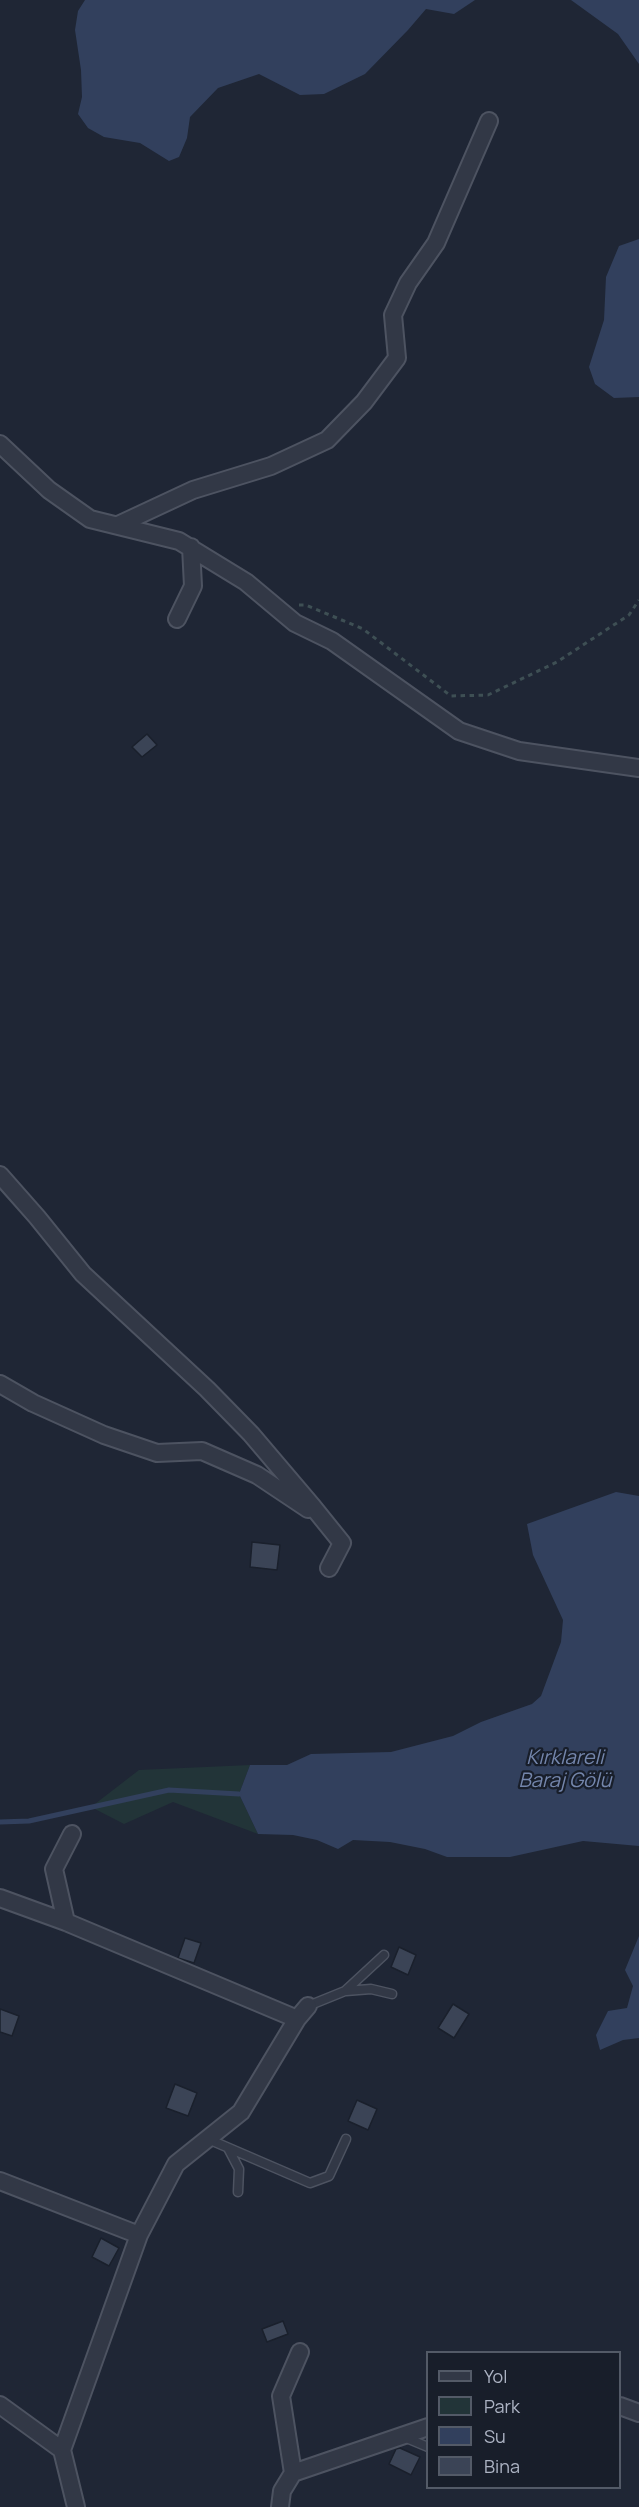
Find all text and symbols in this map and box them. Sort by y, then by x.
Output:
water label: Kırklareli Baraj Gölü [519,1746,611,1793]
legend [426,2351,621,2489]
text: Yol [484,2364,507,2388]
text: Park [484,2394,520,2418]
text: Su [484,2424,506,2448]
text: Bina [484,2454,520,2478]

